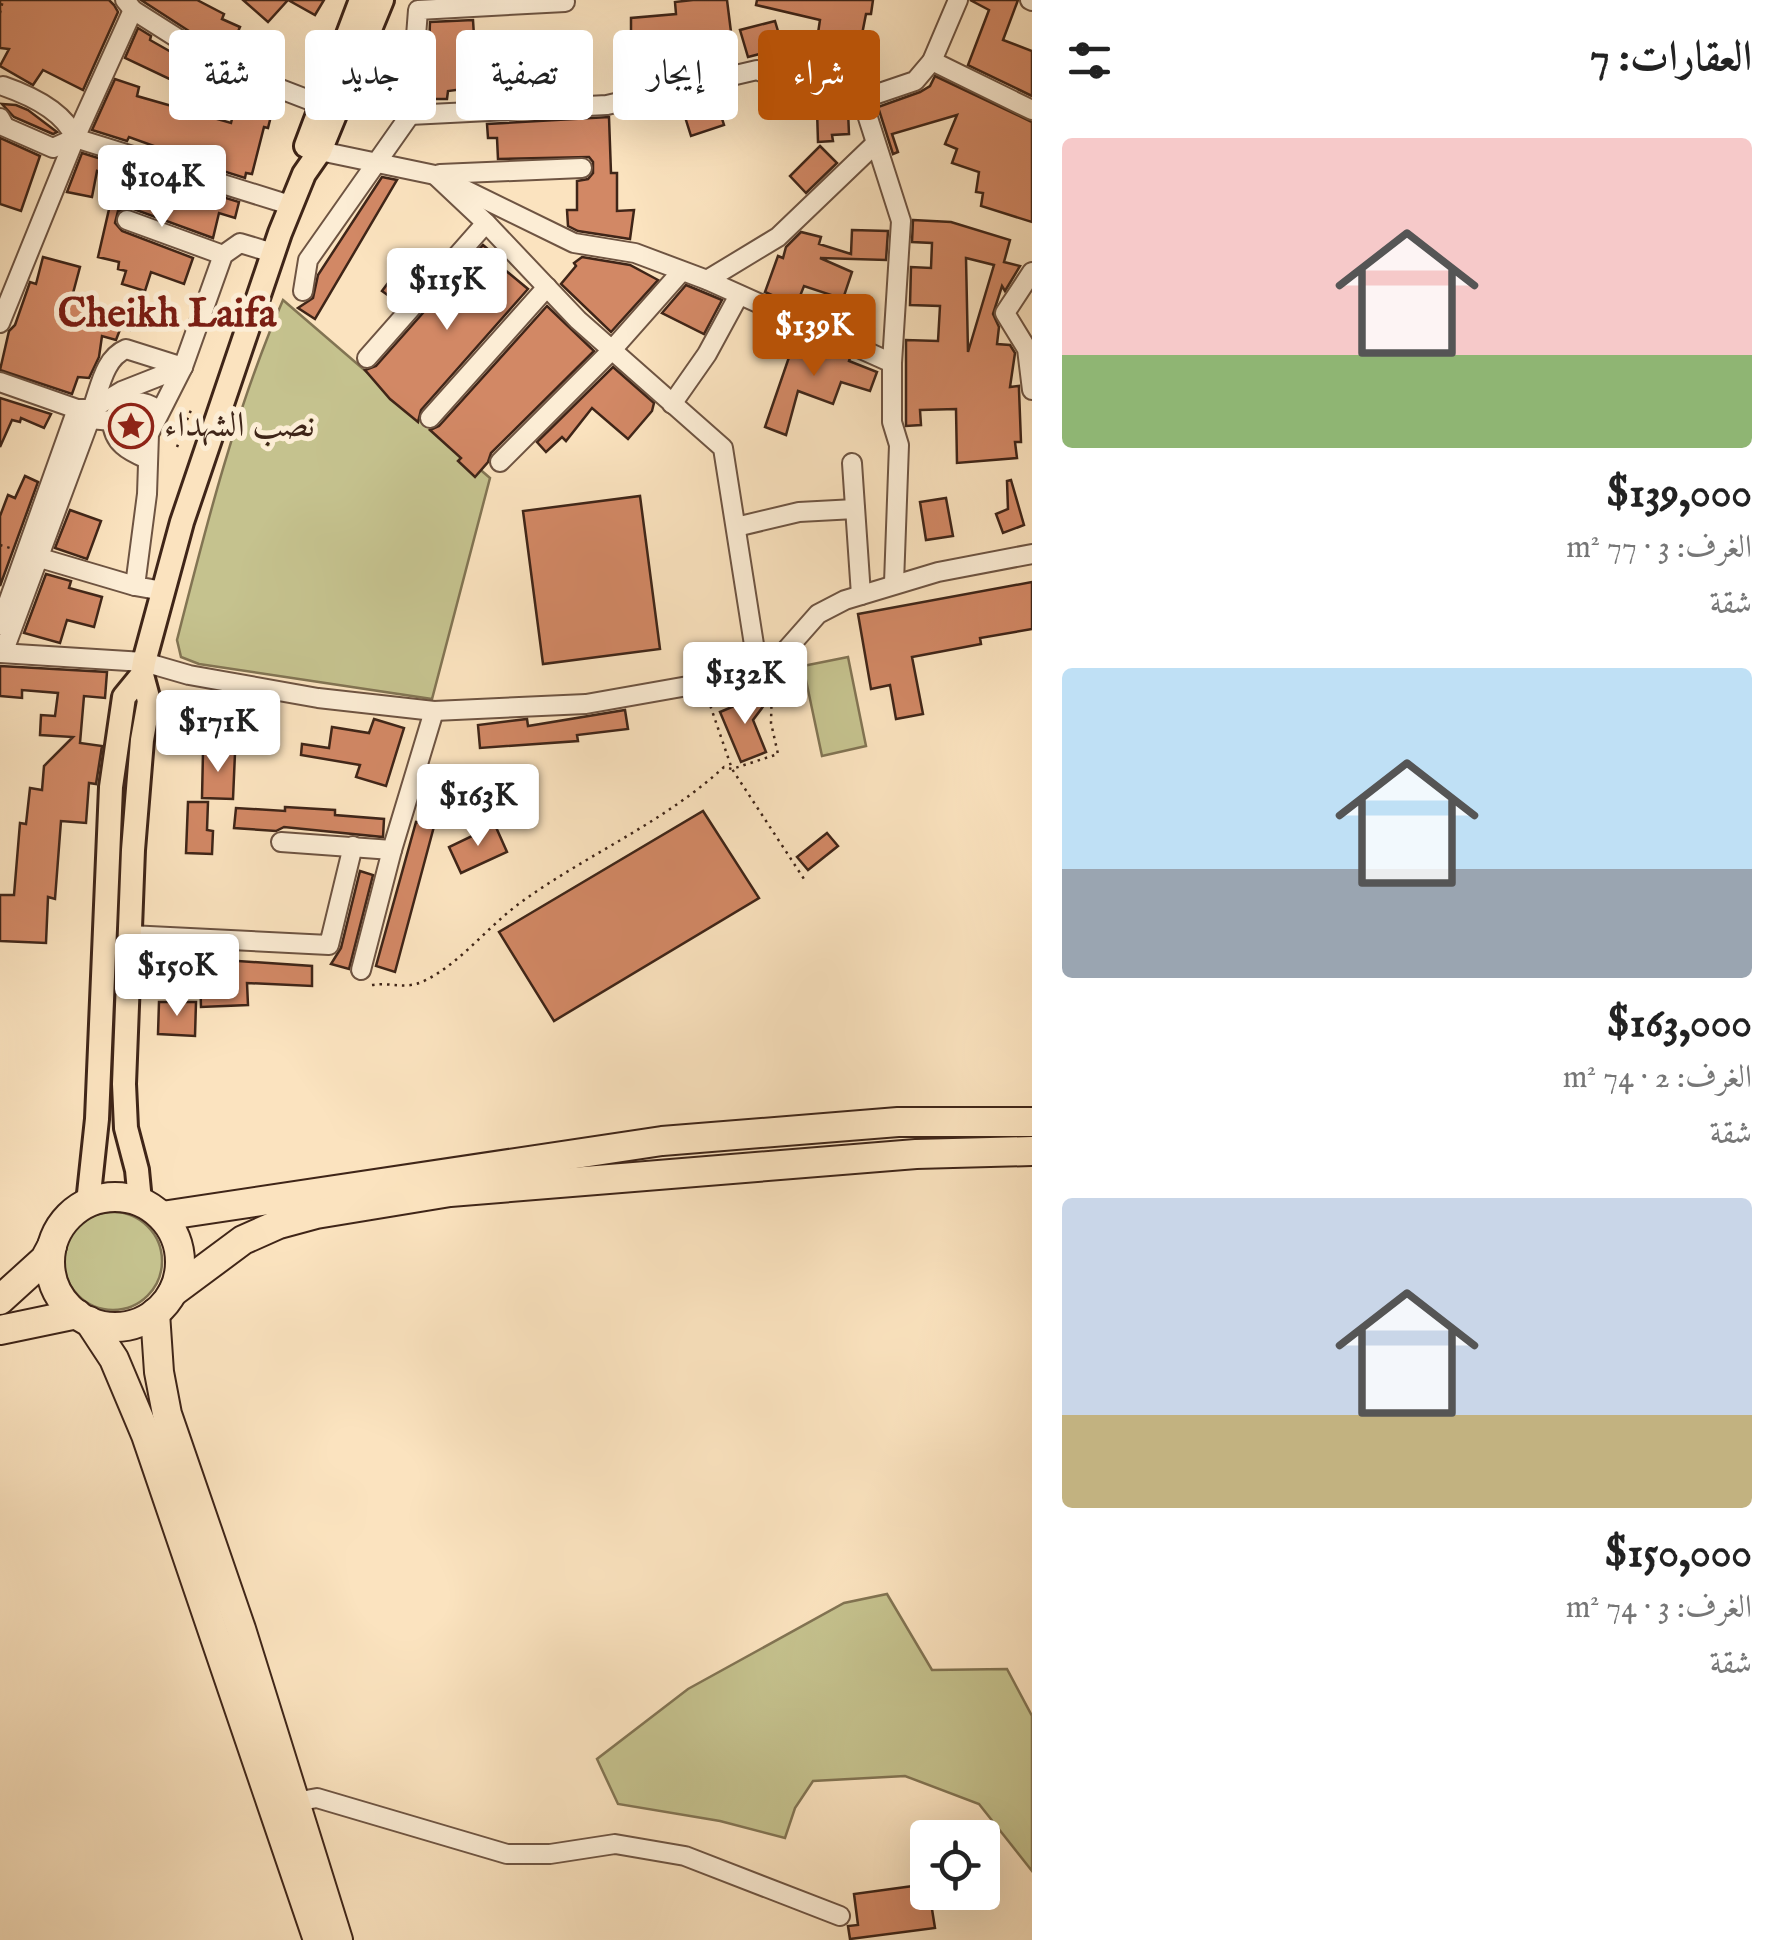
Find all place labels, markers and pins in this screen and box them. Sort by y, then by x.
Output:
pin: $104K [92,145,232,230]
pin: $115K [377,248,517,333]
pin: $139K [744,294,884,379]
place icon: نصب الشهداء [108,403,154,449]
place label: نصب الشهداء [164,404,315,449]
pin: $132K [675,642,815,727]
pin: $171K [148,690,288,775]
pin: $163K [408,764,548,849]
pin: $150K [107,934,247,1019]

